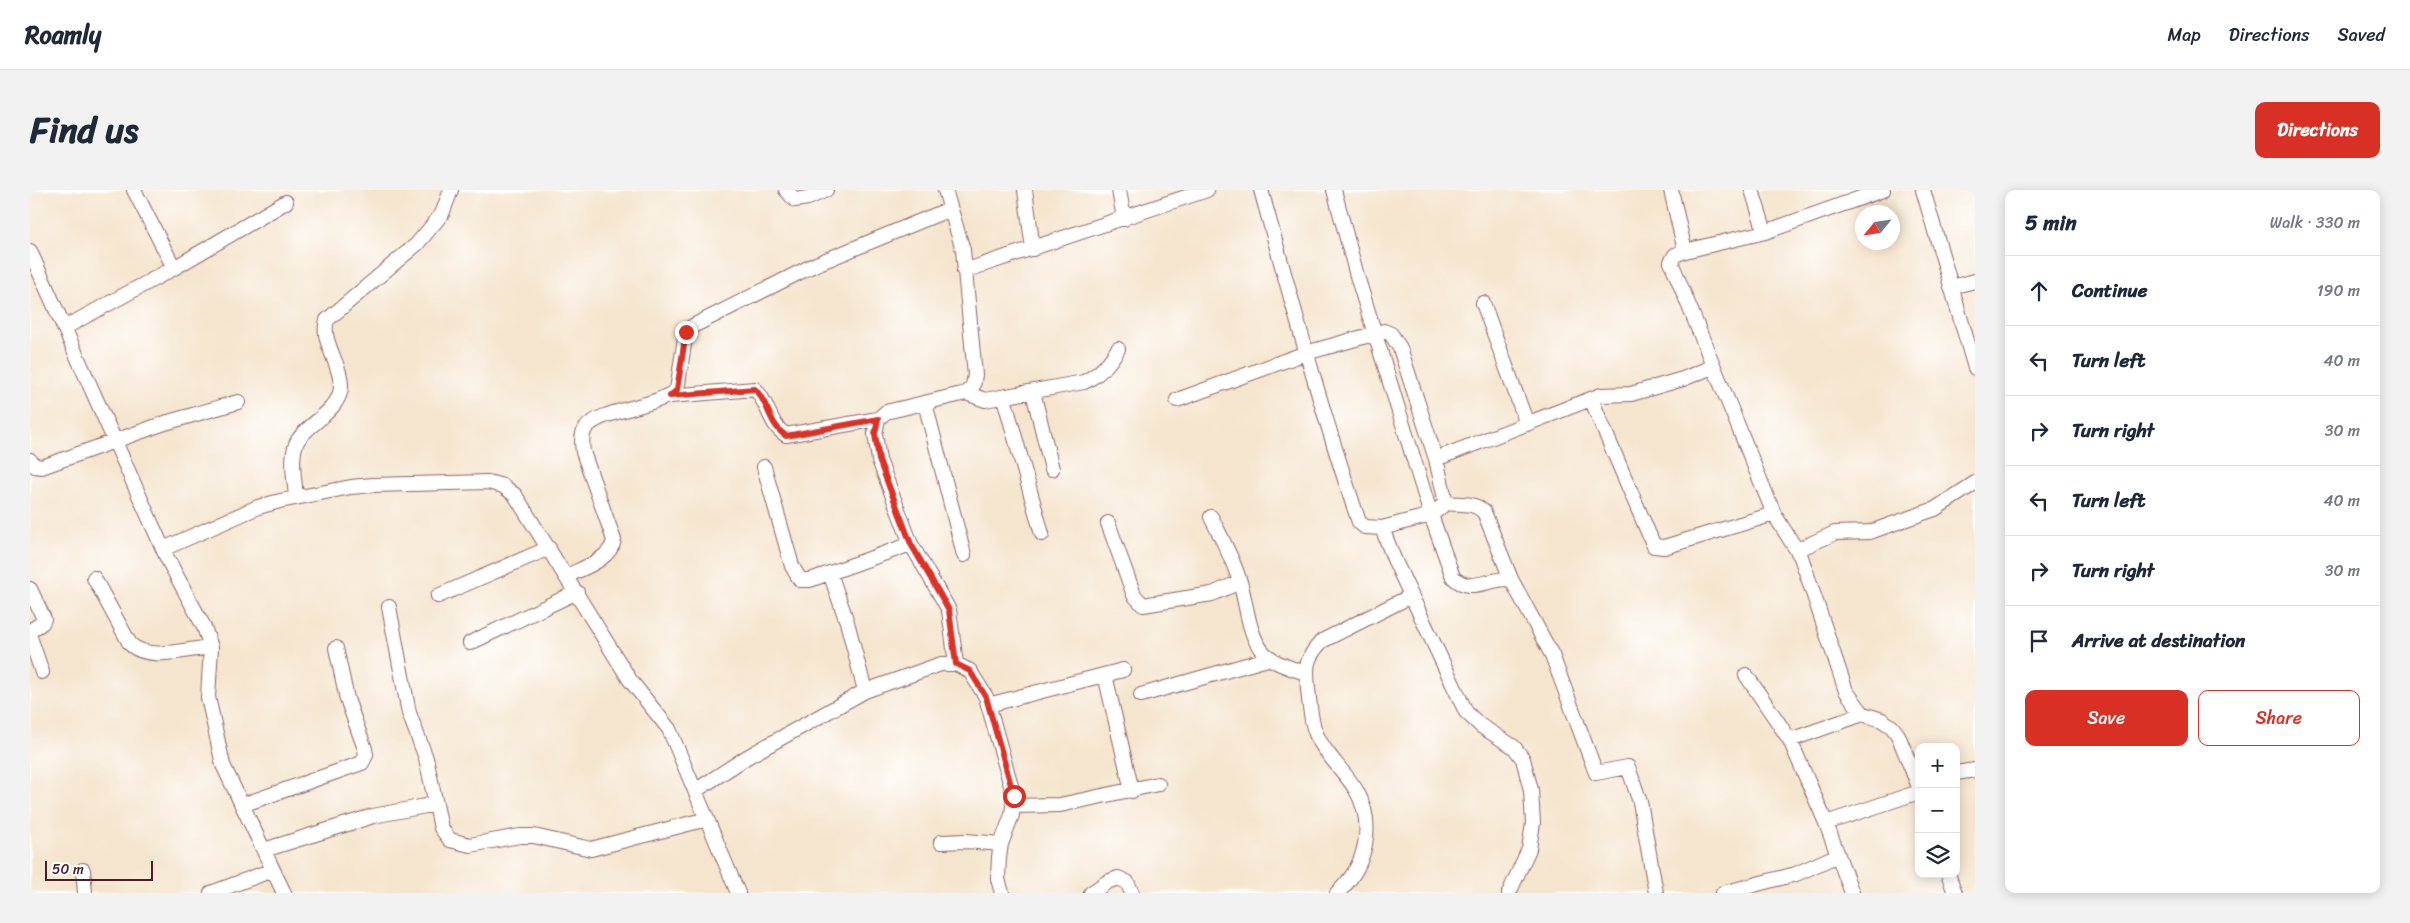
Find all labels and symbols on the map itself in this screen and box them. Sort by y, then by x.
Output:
north arrow [1855,205,1900,250]
route end [675,321,698,344]
route start [1003,785,1026,808]
scale bar [45,858,152,881]

